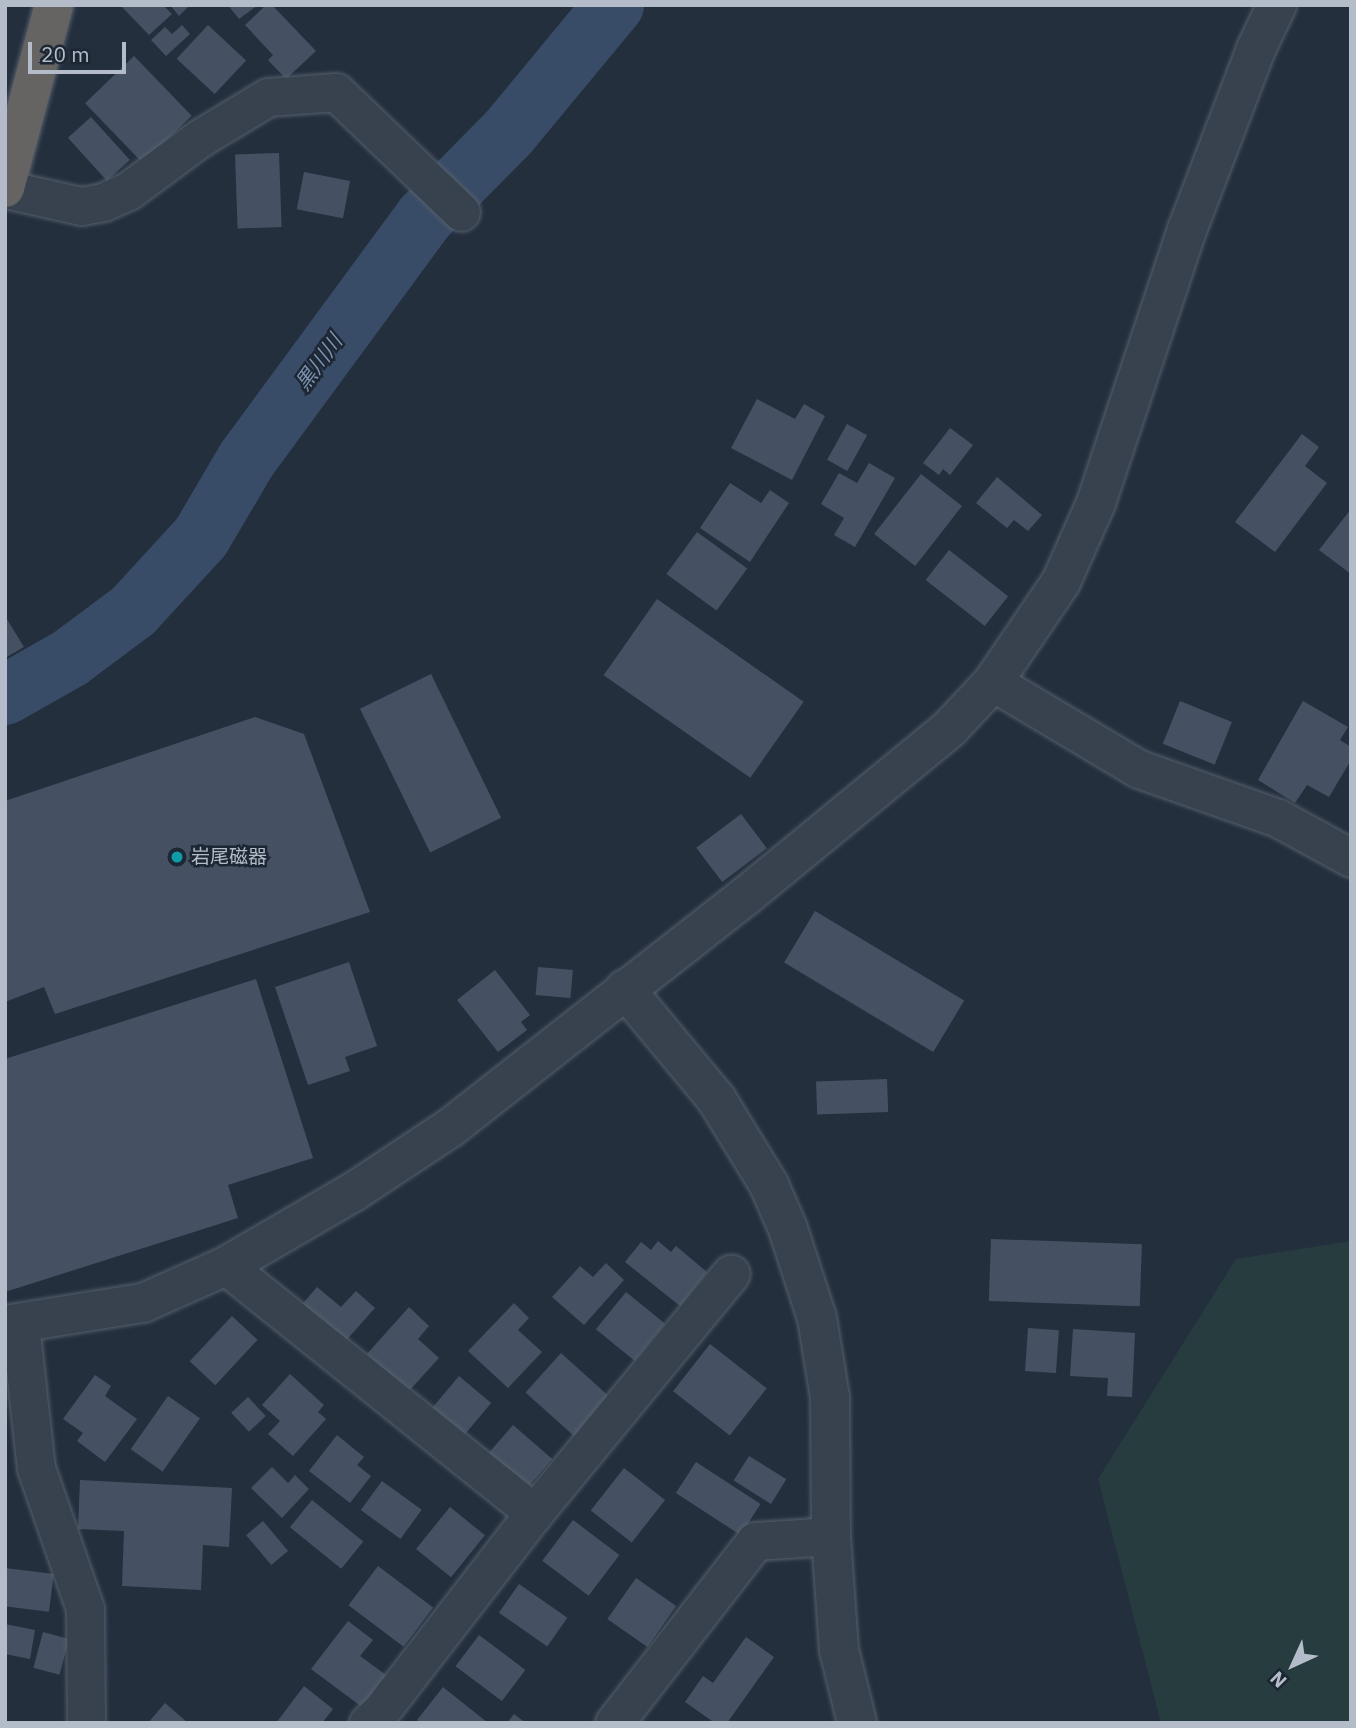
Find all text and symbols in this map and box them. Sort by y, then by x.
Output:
scale bar [32,28,130,72]
text: 20 m [41,40,90,68]
water label: 黒川川 [289,329,347,395]
place label: 岩尾磁器 [191,846,267,868]
marker: 岩尾磁器 [169,849,185,865]
north arrow [1258,1630,1328,1700]
text: N [1265,1667,1292,1693]

